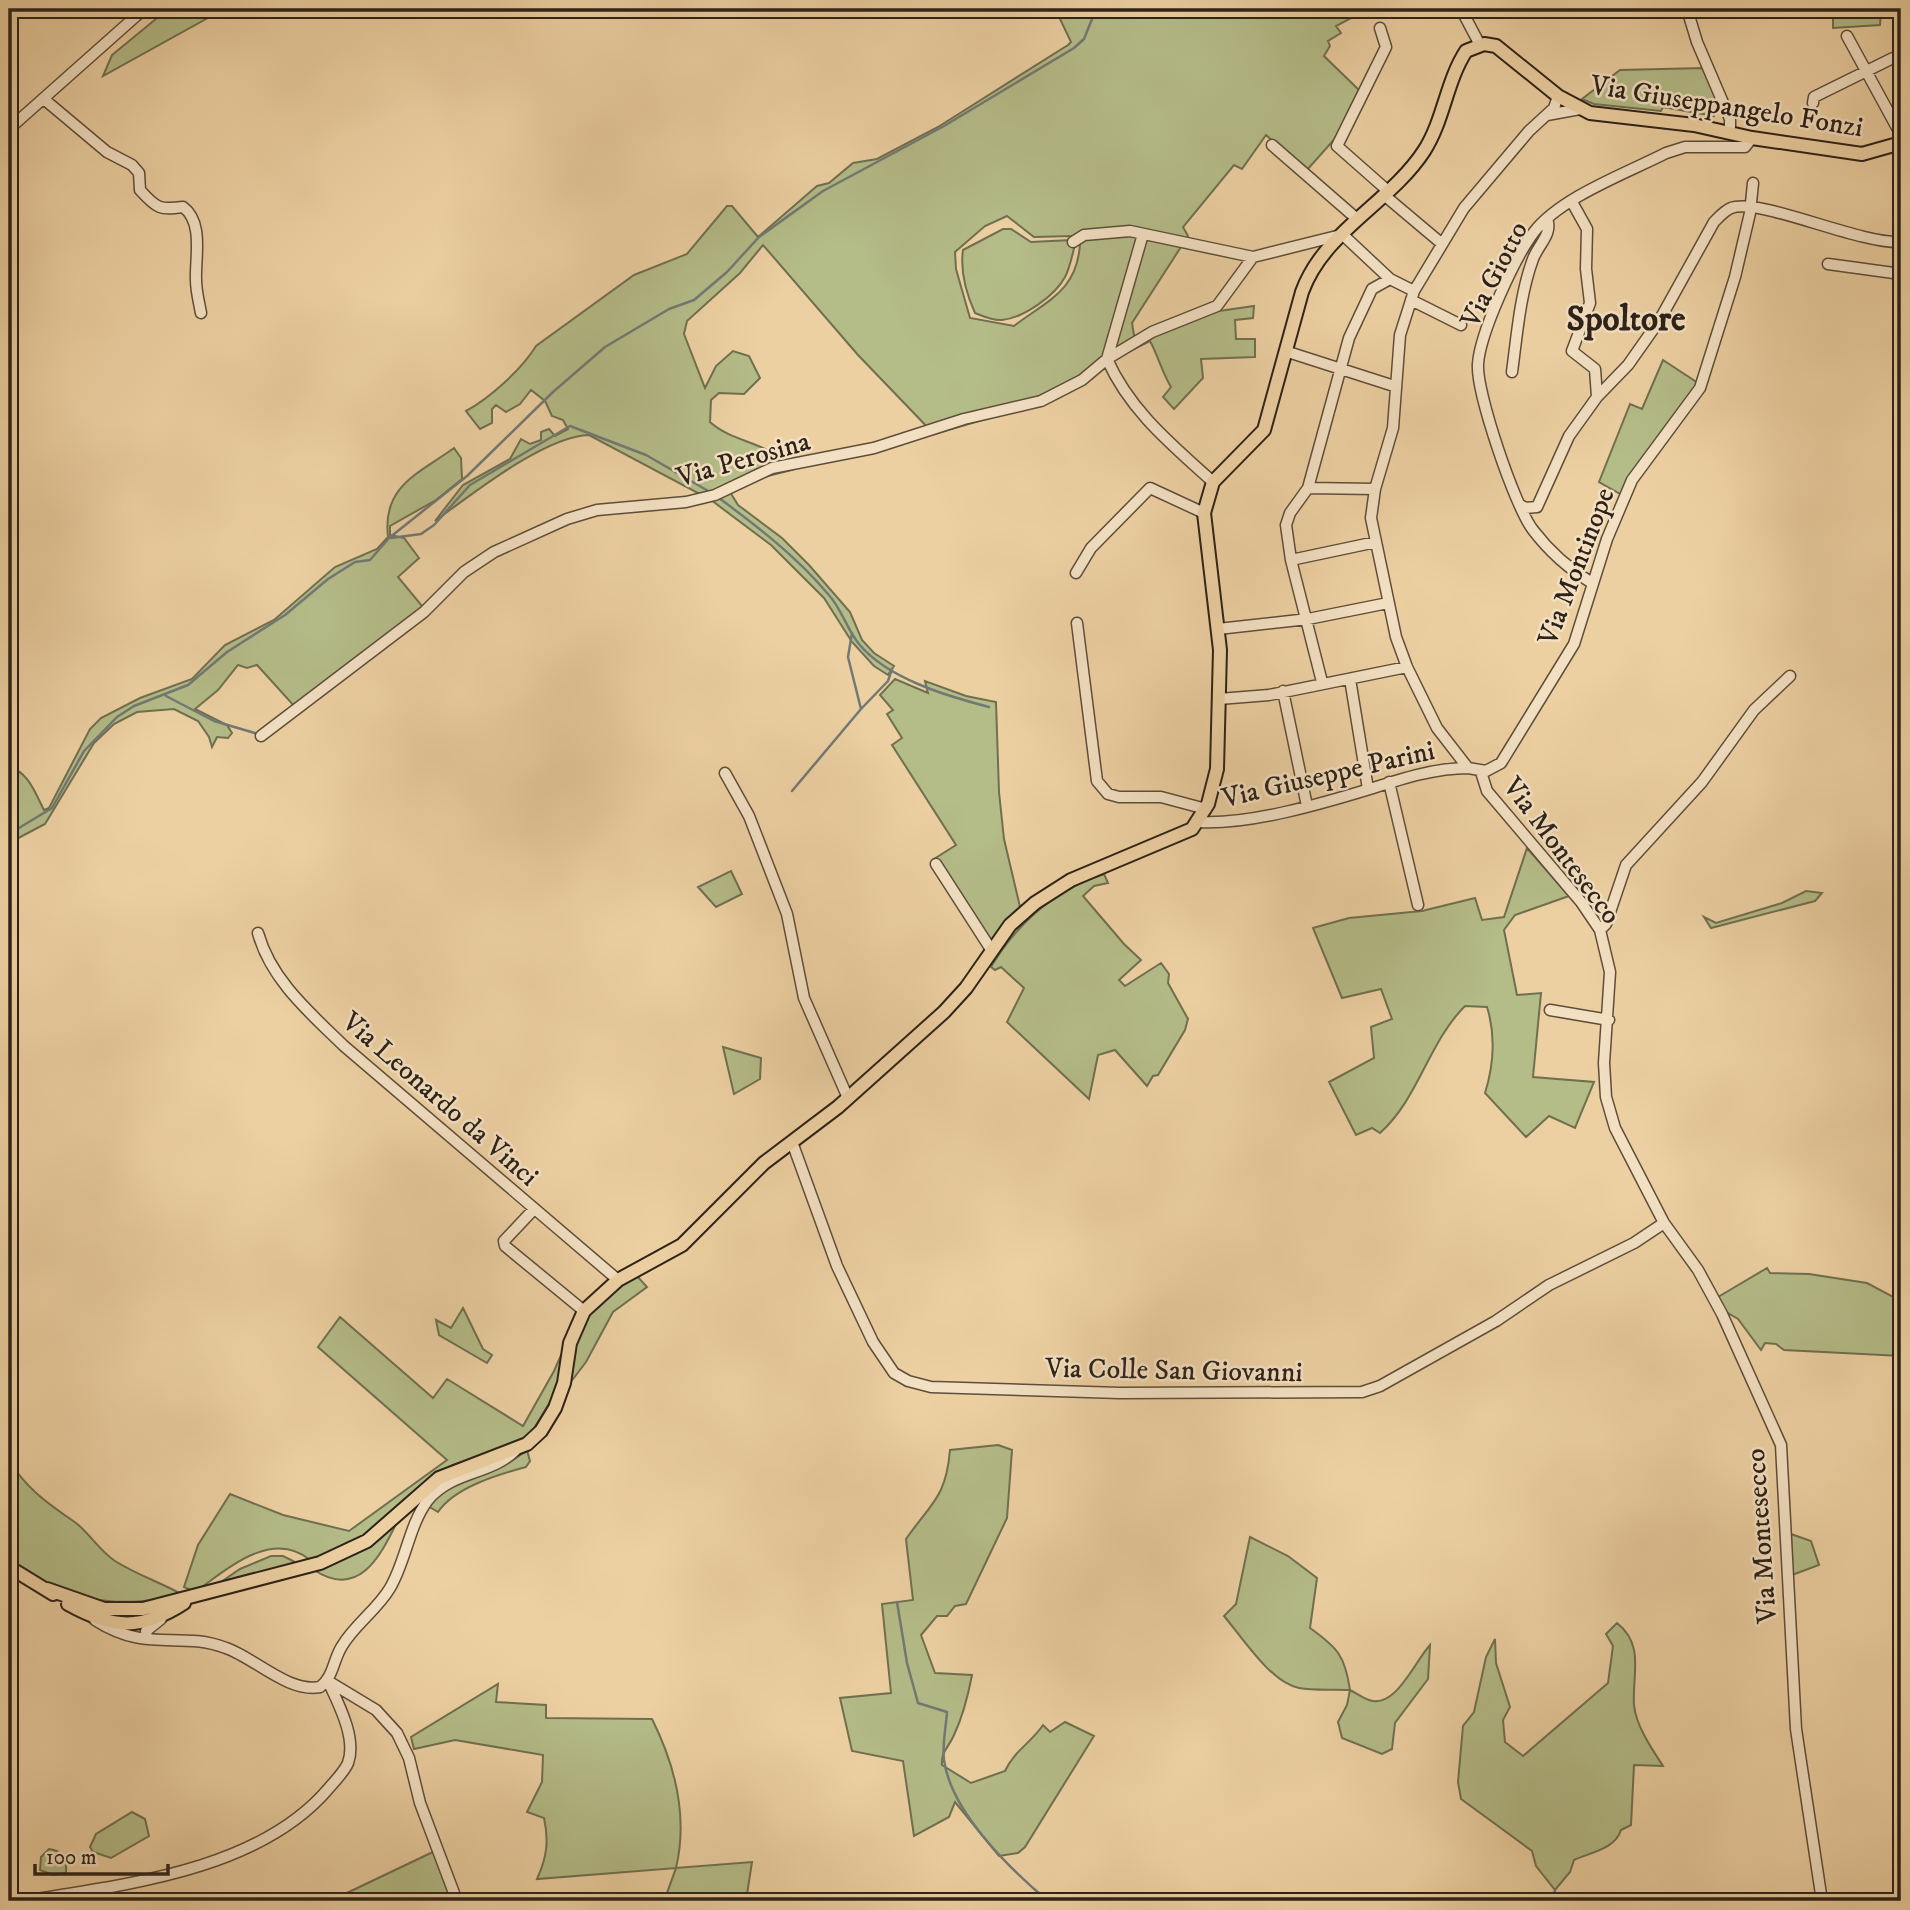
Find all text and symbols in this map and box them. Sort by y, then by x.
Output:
street label: Via Giuseppangelo Fonzi [1587,67,1866,145]
street label: Via Giotto [1452,216,1536,335]
district label: Spoltore [1567,298,1686,342]
street label: Via Perosina [672,424,814,495]
street label: Via Montinope [1530,483,1622,651]
street label: Via Giuseppe Parini [1218,733,1438,816]
street label: Via Montesecco [1495,770,1628,931]
street label: Via Leonardo da Vinci [334,1004,545,1194]
street label: Via Colle San Giovanni [1044,1351,1303,1390]
street label: Via Montesecco [1738,1447,1785,1625]
scale bar [35,1833,168,1877]
text: 100 m [46,1845,97,1871]

